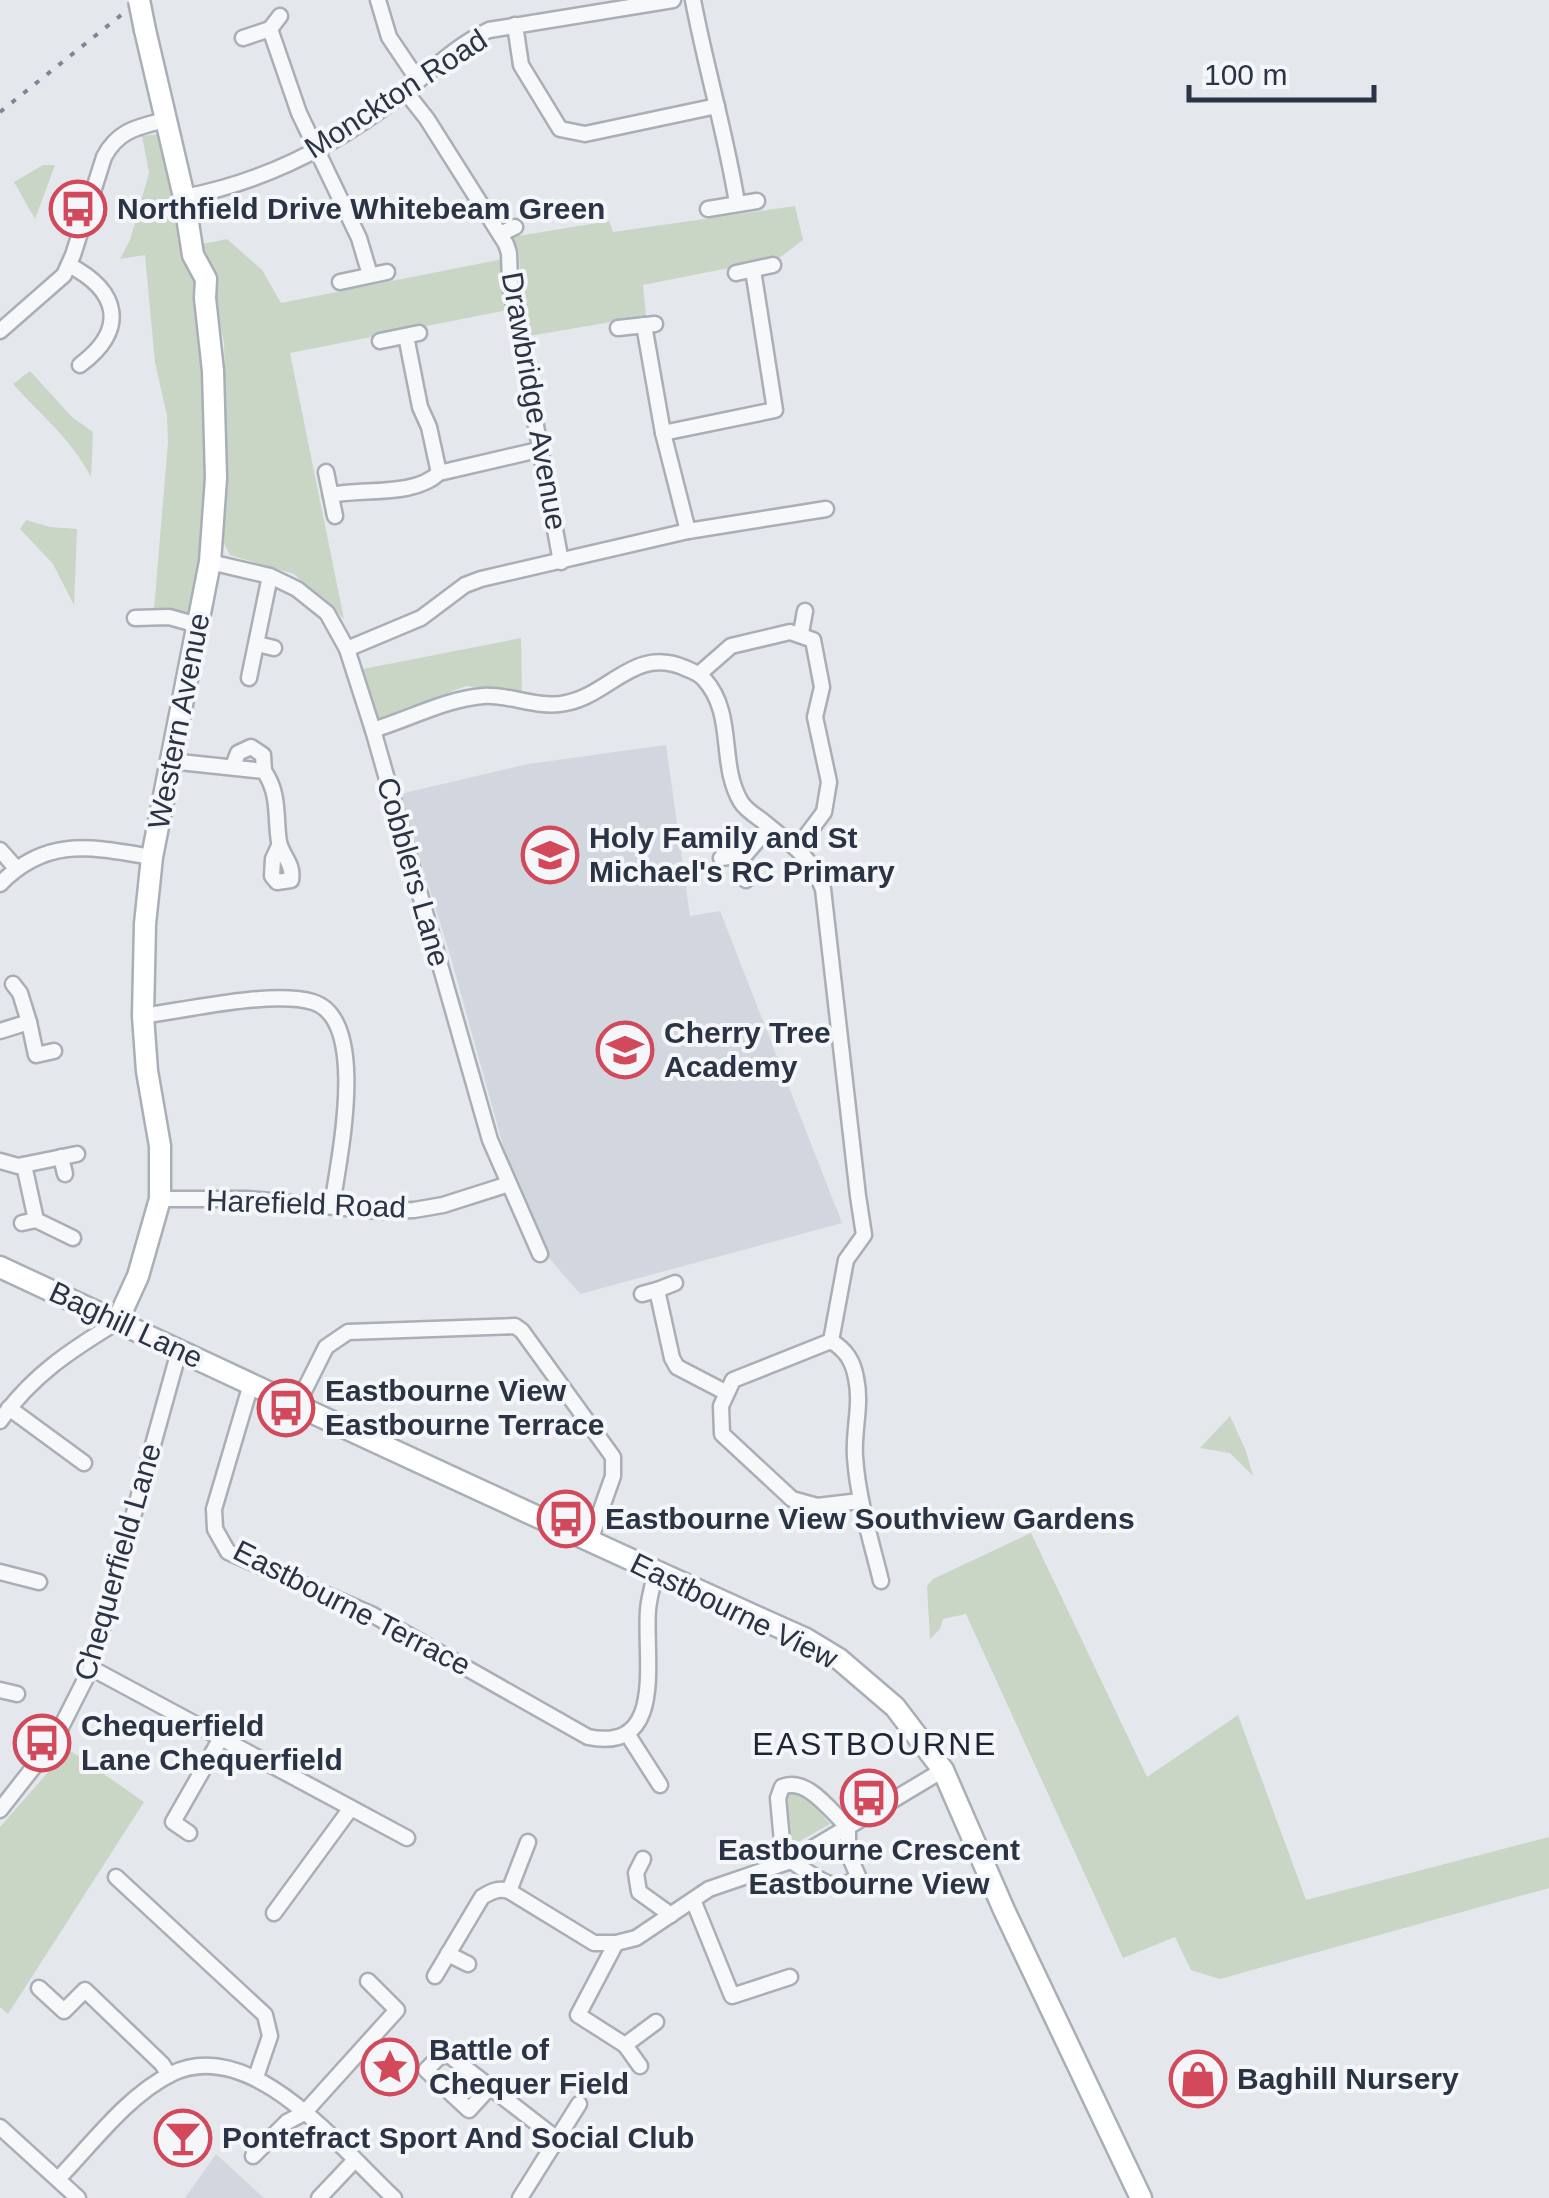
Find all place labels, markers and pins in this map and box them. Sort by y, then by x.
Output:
bus stop icon: Northfield Drive Whitebeam Green [48,179,108,239]
place label: Northfield Drive Whitebeam Green [117,192,605,225]
place label: Holy Family and St Michael's RC Primary [589,821,895,888]
school or university icon: Holy Family and St Michael's RC Primary [520,825,580,885]
place label: Cherry Tree Academy [664,1016,831,1083]
school or university icon: Cherry Tree Academy [595,1020,655,1080]
place label: Eastbourne View Eastbourne Terrace [325,1374,605,1441]
bus stop icon: Eastbourne View Eastbourne Terrace [256,1378,316,1438]
bus stop icon: Eastbourne View Southview Gardens [536,1489,596,1549]
place label: Eastbourne View Southview Gardens [605,1502,1135,1535]
place label: Chequerfield Lane Chequerfield [81,1709,343,1776]
bus stop icon: Chequerfield Lane Chequerfield [12,1713,72,1773]
bus stop icon: Eastbourne Crescent Eastbourne View [839,1768,899,1828]
place label: Eastbourne Crescent Eastbourne View [718,1833,1020,1900]
place label: Battle of Chequer Field [429,2033,629,2100]
place icon: Battle of Chequer Field [360,2037,420,2097]
shop icon: Baghill Nursery [1168,2049,1228,2109]
place label: Baghill Nursery [1237,2062,1459,2095]
bar icon: Pontefract Sport And Social Club [153,2108,213,2168]
place label: Pontefract Sport And Social Club [222,2121,694,2154]

